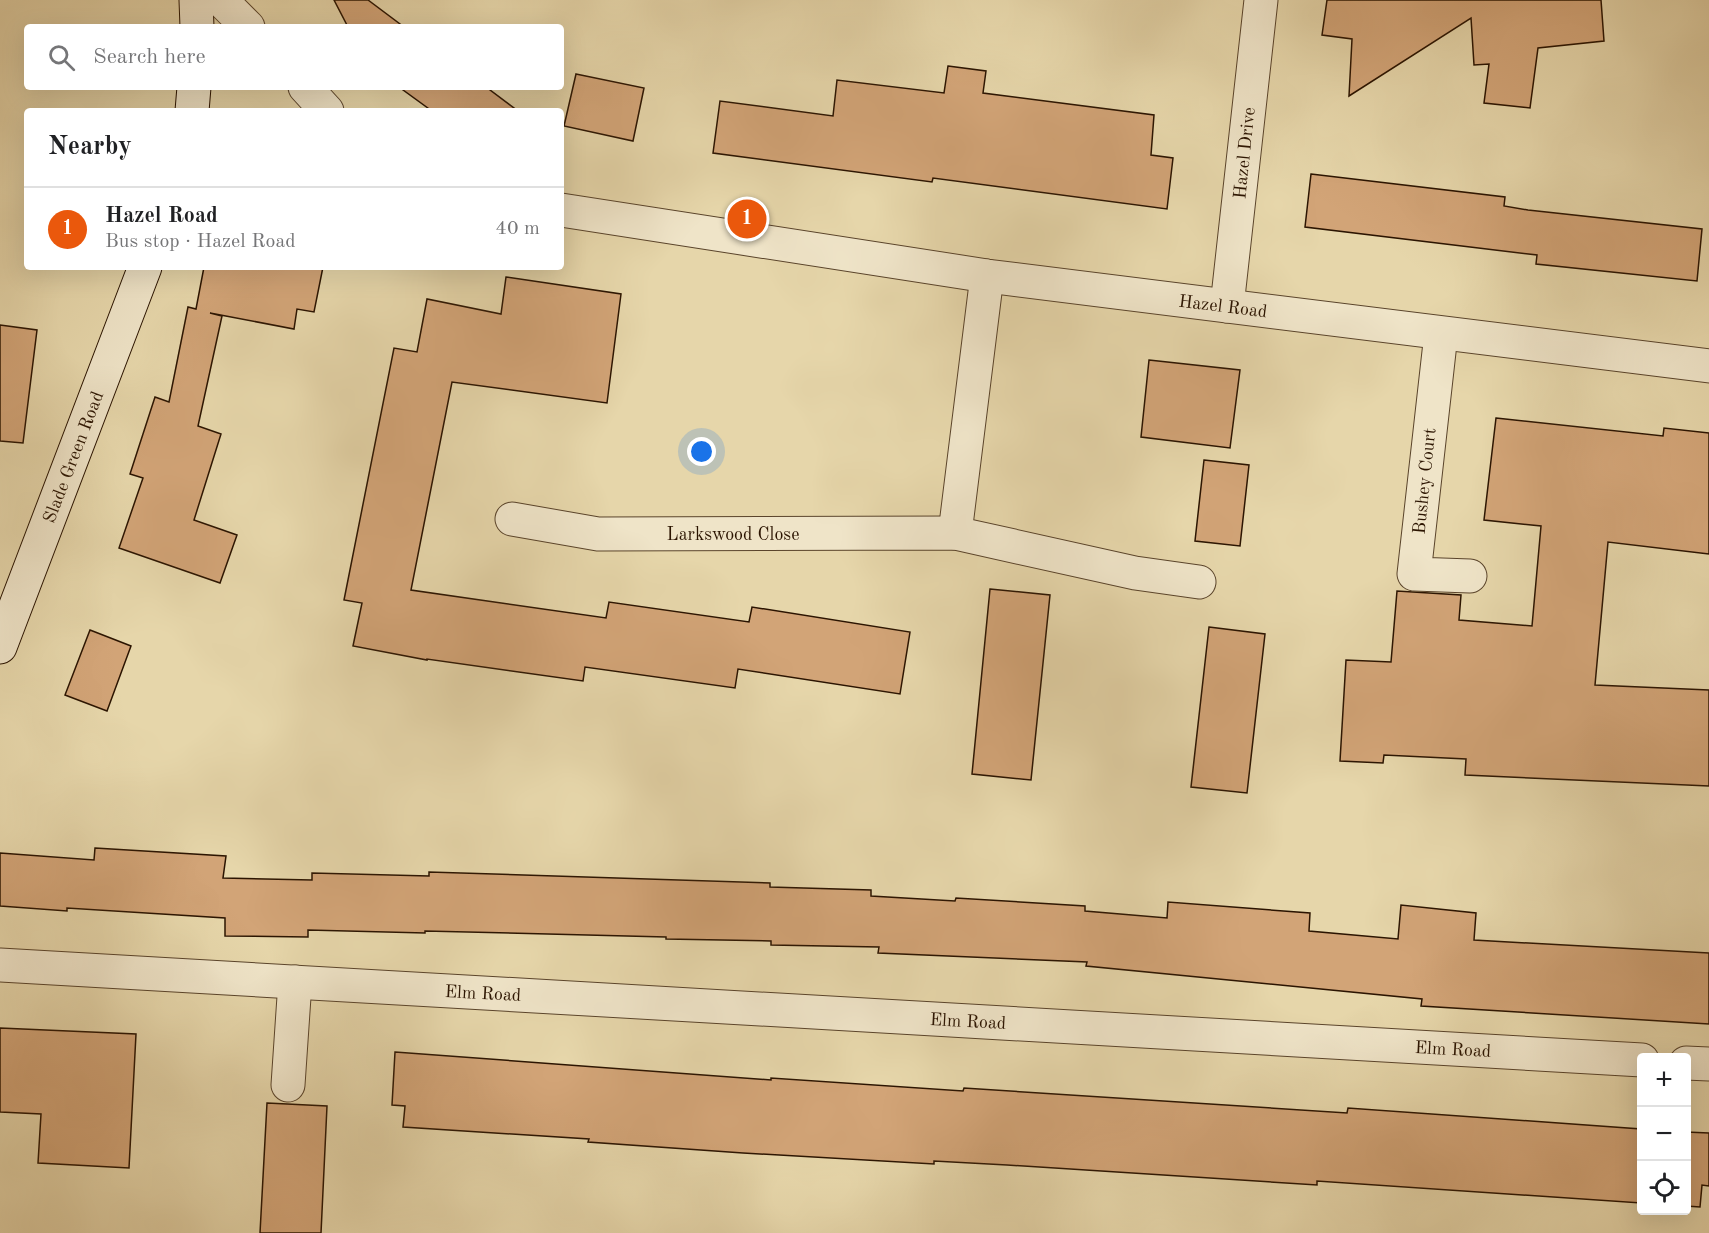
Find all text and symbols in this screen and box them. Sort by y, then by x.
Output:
search box [24,24,564,90]
icon: search [45,41,78,74]
text: Search here [93,46,206,68]
street label: Hazel Drive [1231,106,1259,200]
text: Nearby [48,134,132,160]
pin: 1 [728,196,766,242]
text: Hazel Road [105,205,218,227]
text: 1 [62,219,73,239]
text: 40 m [495,219,540,239]
text: Bus stop · Hazel Road [105,232,296,252]
street label: Hazel Road [1177,293,1268,321]
street label: Slade Green Road [41,389,107,526]
street label: Bushey Court [1410,427,1440,535]
your location [687,437,716,466]
street label: Larkswood Close [667,526,799,544]
street label: Elm Road [444,983,522,1005]
street label: Elm Road [929,1011,1007,1033]
street label: Elm Road [1414,1039,1492,1061]
map controls [1637,1053,1691,1215]
button: + [1637,1053,1691,1107]
button: − [1637,1107,1691,1161]
button: locate [1637,1161,1691,1215]

